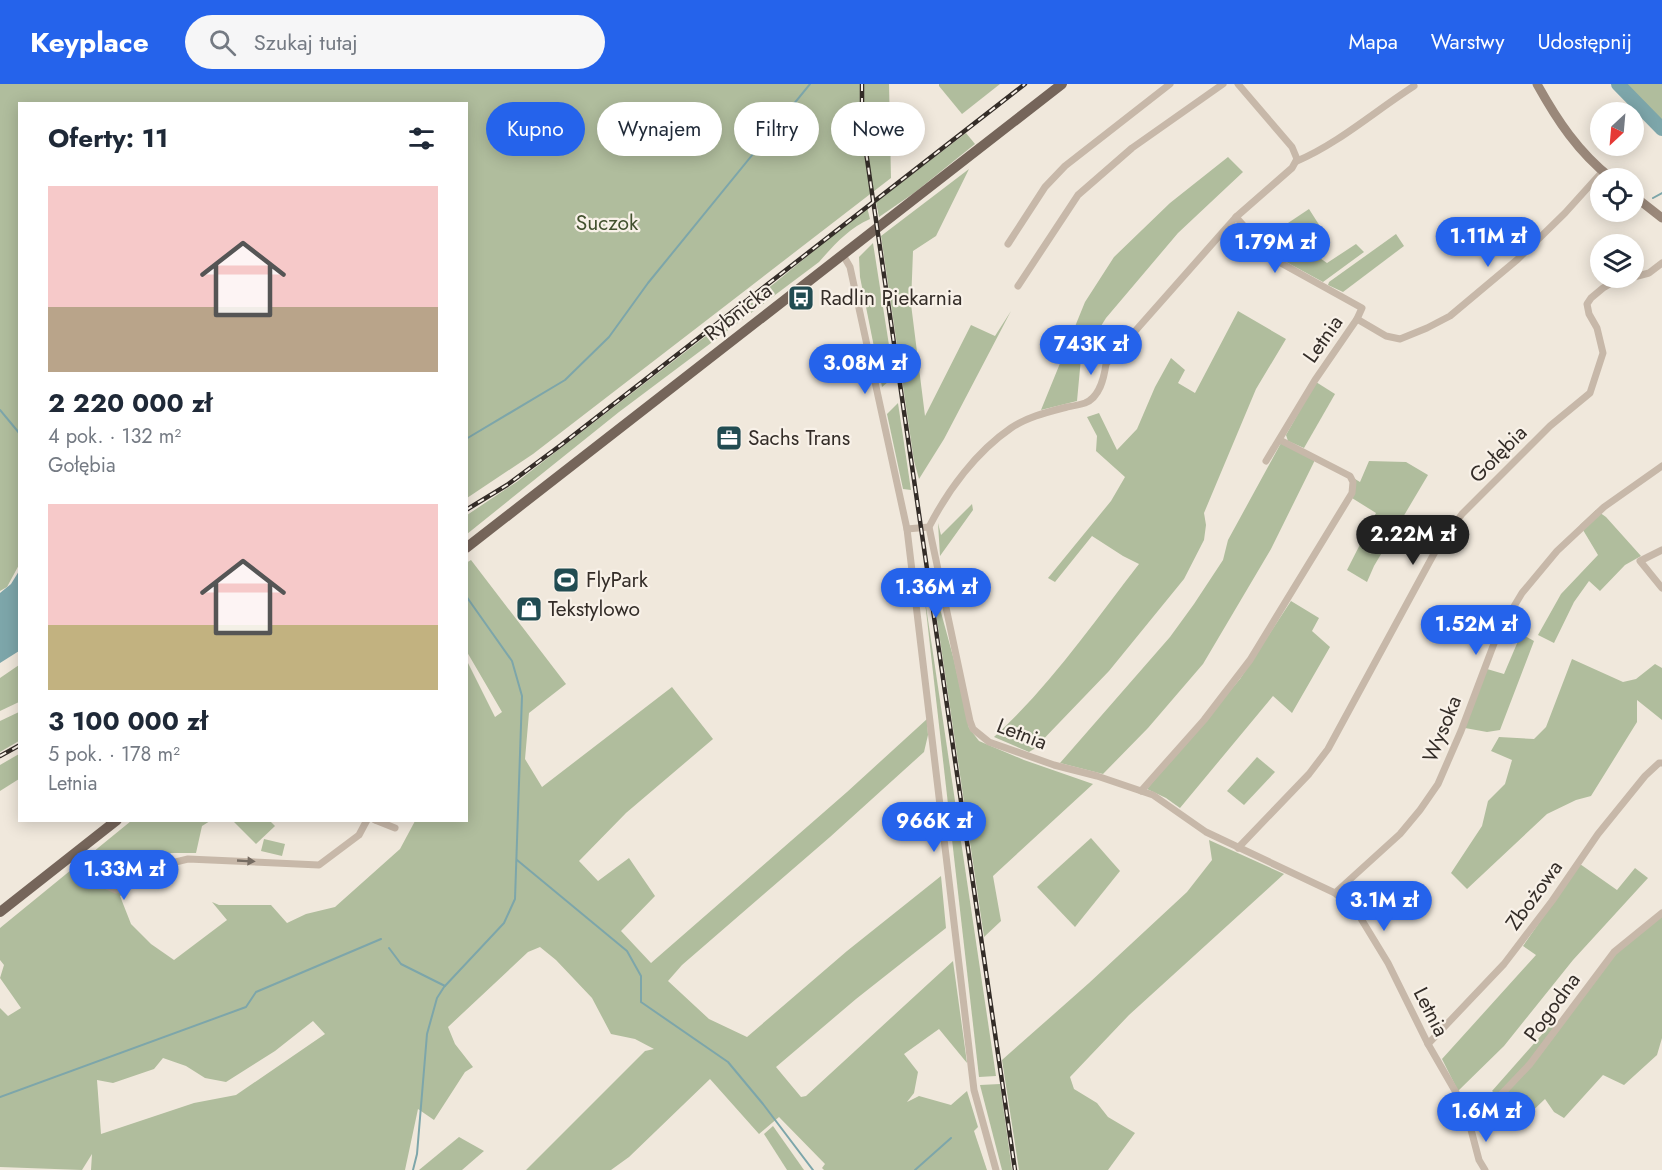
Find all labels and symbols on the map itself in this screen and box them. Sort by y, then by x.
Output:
north arrow [1590,102,1644,156]
park label: Suczok [576,208,639,238]
pin: 1.11M zł [1426,217,1550,268]
pin: 1.79M zł [1213,223,1337,274]
street label: Rybnicka [698,276,778,348]
bus stop icon: Radlin Piekarnia [786,283,816,313]
place label: Radlin Piekarnia [820,283,962,313]
street label: Letnia [1296,309,1350,369]
pin: 743K zł [1036,325,1146,376]
pin: 3.08M zł [803,344,927,395]
street label: Gołębia [1462,418,1534,490]
office icon: Sachs Trans [714,423,744,453]
place label: Sachs Trans [748,423,850,453]
pin: 2.22M zł [1351,515,1475,566]
sports icon: FlyPark [551,565,581,595]
place label: FlyPark [586,565,649,595]
pin: 1.36M zł [874,568,998,619]
shop icon: Tekstylowo [514,594,544,624]
place label: Tekstylowo [548,594,640,624]
pin: 1.52M zł [1414,605,1538,656]
street label: Wysoka [1415,691,1469,767]
street label: Letnia [992,711,1052,757]
pin: 966K zł [879,802,989,853]
pin: 1.33M zł [62,850,186,901]
street label: Zbożowa [1498,854,1570,936]
one-way arrow [237,857,256,866]
pin: 3.1M zł [1329,881,1439,932]
street label: Pogodna [1517,966,1587,1048]
street label: Letnia [1406,982,1456,1042]
pin: 1.6M zł [1431,1092,1541,1143]

